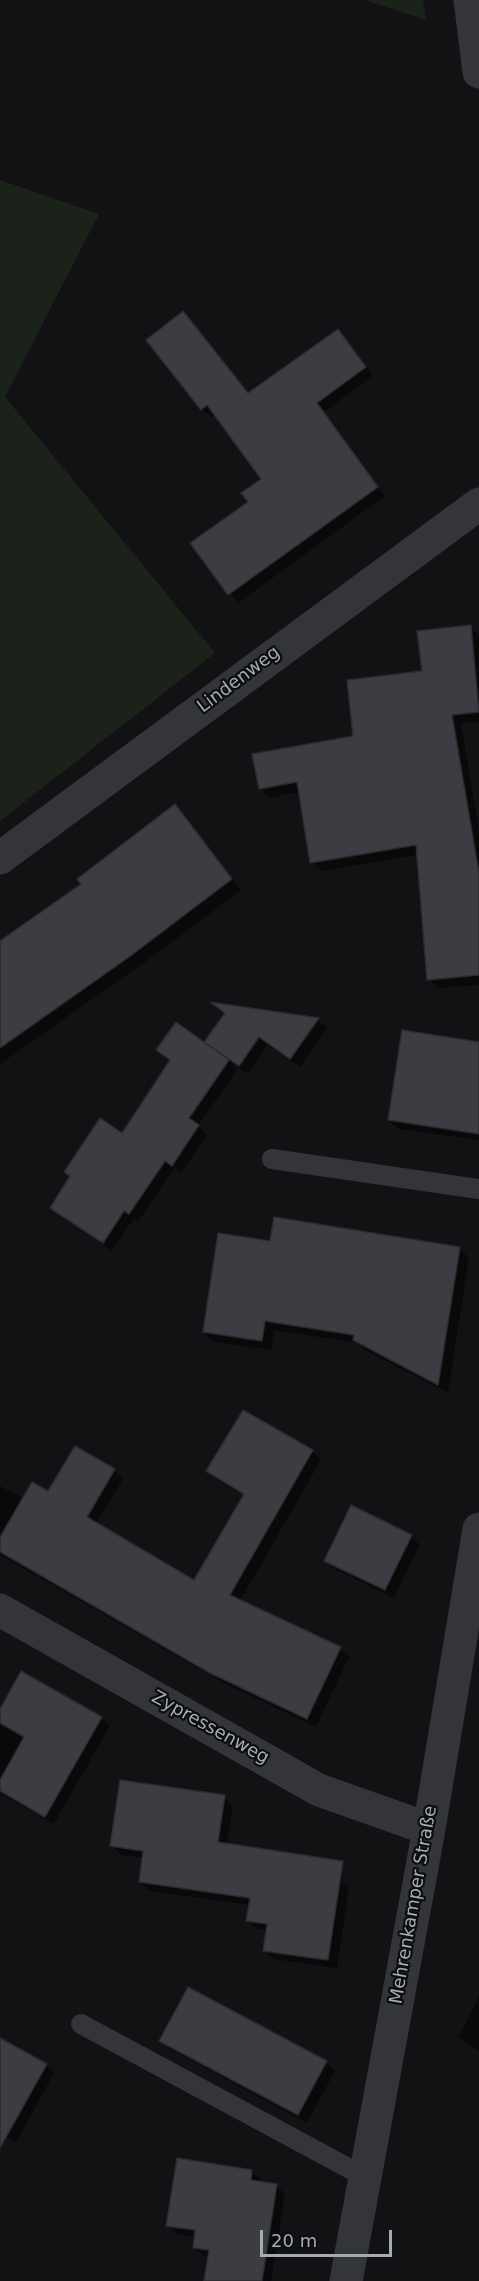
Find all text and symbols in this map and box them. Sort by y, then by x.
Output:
street label: Lindenweg [194,642,284,718]
street label: Zypressenweg [147,1687,273,1769]
street label: Mehrenkamper Straße [386,1804,442,2006]
scale bar [263,2218,395,2256]
text: 20 m [271,2230,317,2251]

